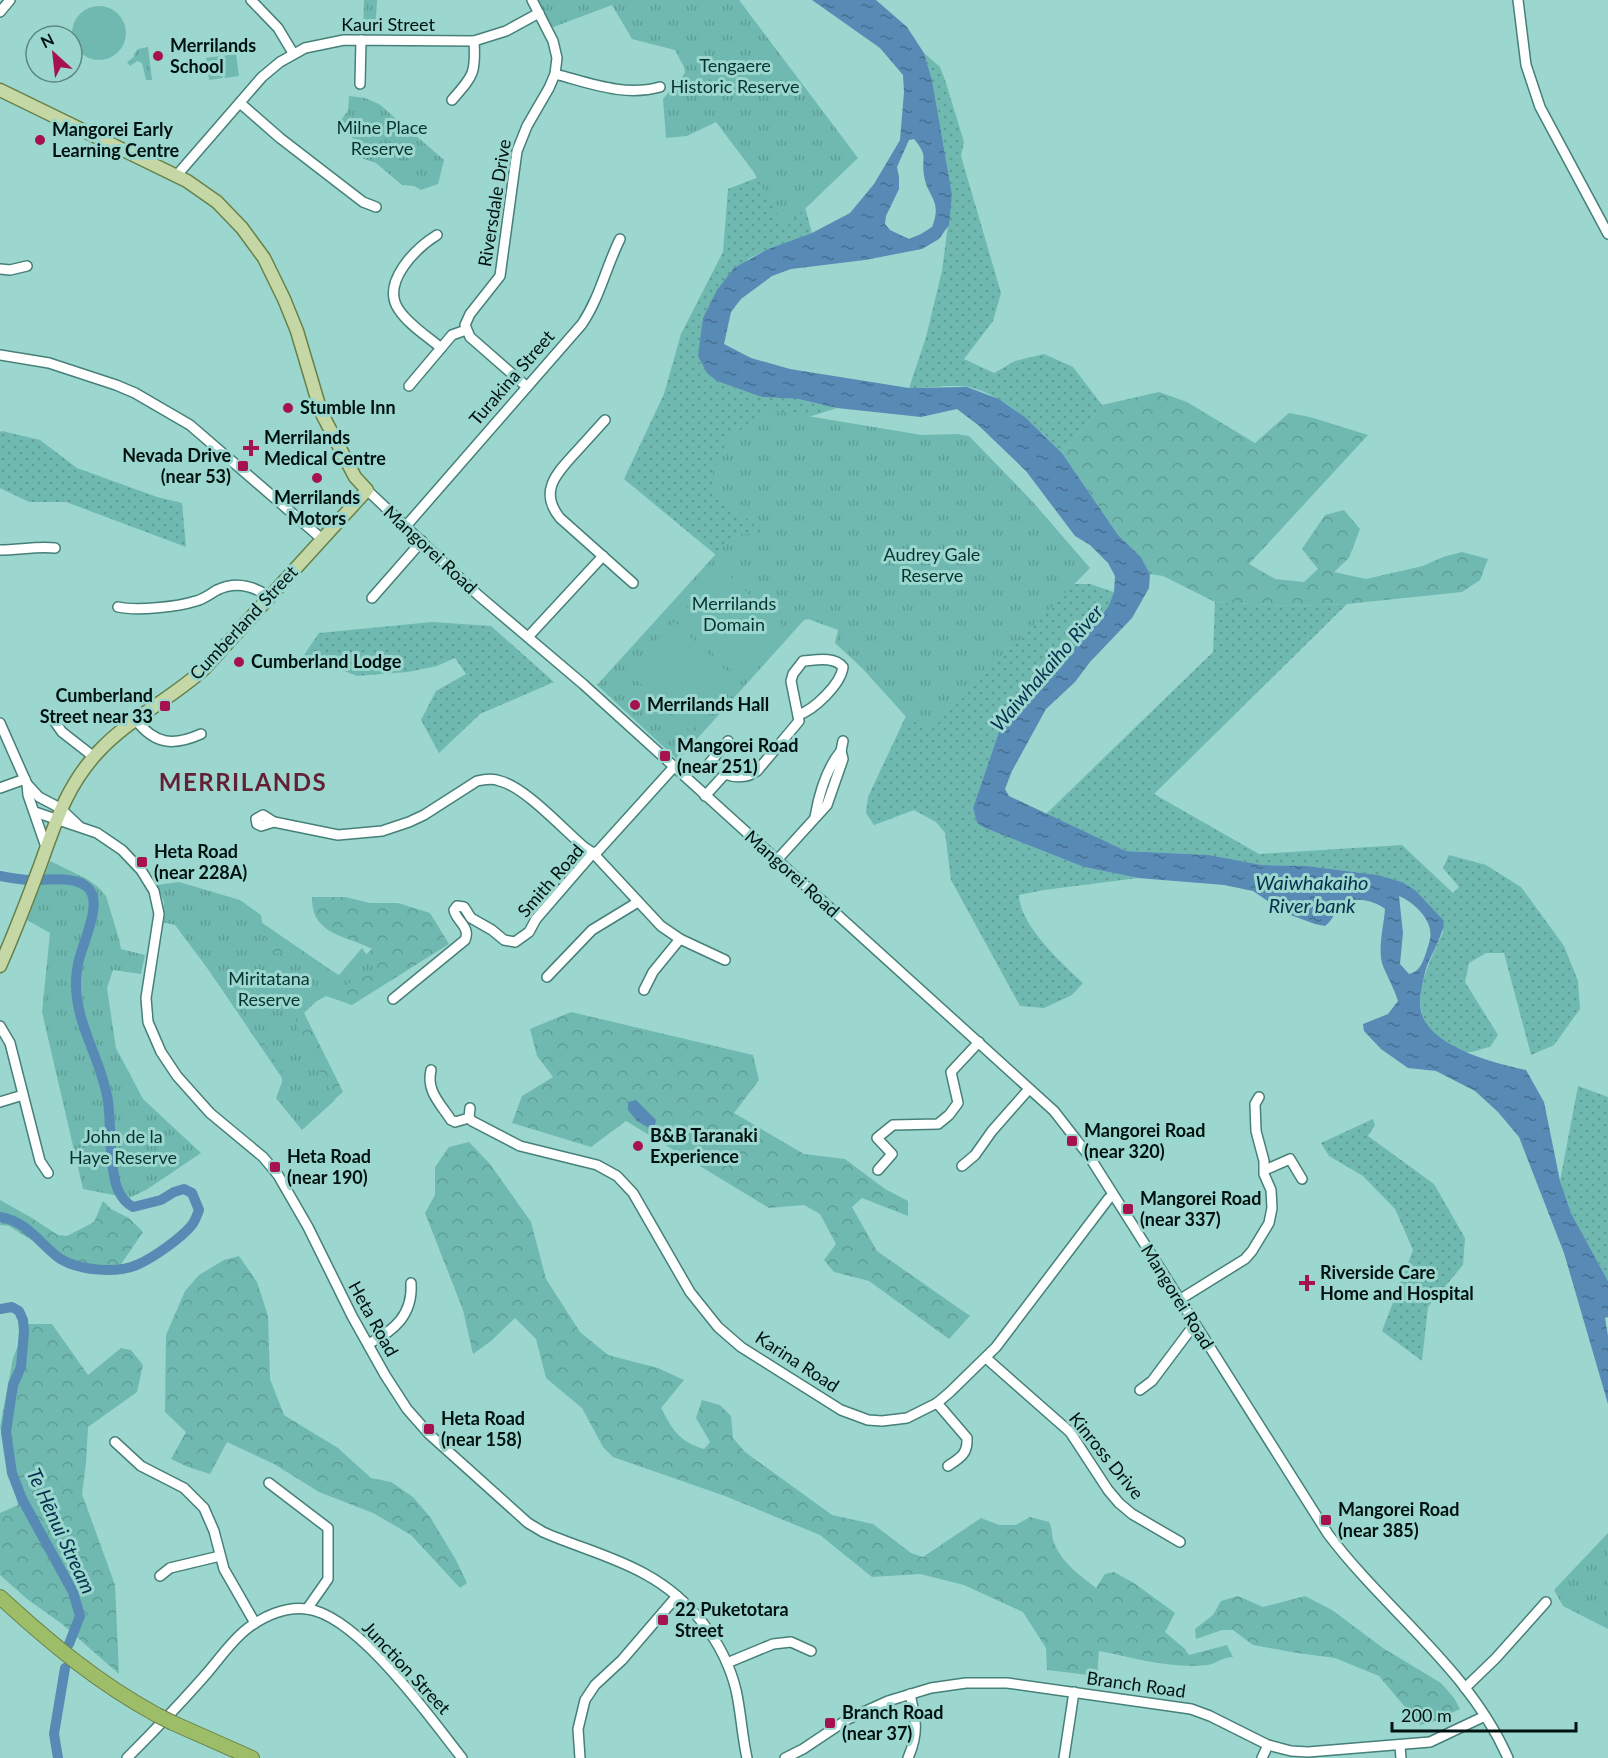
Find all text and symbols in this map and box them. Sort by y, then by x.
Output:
street label: Kauri Street [341,13,435,35]
north arrow [24,24,84,84]
text: N [37,29,57,51]
place label: Merrilands School [170,34,256,77]
marker: Merrilands School [151,49,165,63]
park label: Tengaere Historic Reserve [671,54,800,97]
park label: Milne Place Reserve [336,116,428,159]
place label: Mangorei Early Learning Centre [52,118,180,161]
marker: Mangorei Early Learning Centre [33,133,47,147]
street label: Riversdale Drive [473,138,515,268]
street label: Turakina Street [464,325,559,429]
place label: Stumble Inn [300,396,396,418]
marker: Stumble Inn [281,401,295,415]
place label: Merrilands Medical Centre [264,426,386,469]
marker: Merrilands Medical Centre [242,439,260,457]
place label: Nevada Drive (near 53) [122,444,231,487]
marker: Nevada Drive (near 53) [236,459,250,473]
marker: Merrilands Motors [310,471,324,485]
place label: Merrilands Motors [274,486,360,529]
street label: Mangorei Road [380,501,482,598]
park label: Audrey Gale Reserve [884,543,980,586]
street label: Cumberland Street [185,560,302,684]
park label: Merrilands Domain [692,592,776,635]
water label: Waiwhakaiho River [985,598,1108,735]
place label: Cumberland Lodge [251,650,402,672]
marker: Cumberland Lodge [232,655,246,669]
place label: Cumberland Street near 33 [40,684,153,727]
place label: Merrilands Hall [647,693,769,715]
marker: Merrilands Hall [628,698,642,712]
marker: Cumberland Street near 33 [158,699,172,713]
place label: Mangorei Road (near 251) [677,734,798,777]
marker: Mangorei Road (near 251) [658,749,672,763]
district label: MERRILANDS [159,767,327,796]
street label: Mangorei Road [741,825,844,921]
street label: Smith Road [513,839,588,921]
place label: Heta Road (near 228A) [154,840,247,883]
marker: Heta Road (near 228A) [135,855,149,869]
water label: Waiwhakaiho River bank [1256,870,1368,917]
park label: Miritatana Reserve [228,967,310,1010]
place label: Mangorei Road (near 320) [1084,1119,1205,1162]
place label: B&B Taranaki Experience [650,1124,758,1167]
park label: John de la Haye Reserve [69,1125,177,1168]
marker: Mangorei Road (near 320) [1065,1134,1079,1148]
marker: B&B Taranaki Experience [631,1139,645,1153]
place label: Heta Road (near 190) [287,1145,371,1188]
marker: Heta Road (near 190) [268,1160,282,1174]
place label: Mangorei Road (near 337) [1140,1187,1261,1230]
marker: Mangorei Road (near 337) [1121,1202,1135,1216]
street label: Mangorei Road [1137,1240,1219,1353]
place label: Riverside Care Home and Hospital [1320,1261,1474,1304]
marker: Riverside Care Home and Hospital [1298,1274,1316,1292]
street label: Heta Road [344,1277,404,1360]
street label: Karina Road [752,1326,843,1396]
place label: Heta Road (near 158) [441,1407,525,1450]
street label: Kinross Drive [1065,1407,1149,1503]
marker: Heta Road (near 158) [422,1422,436,1436]
water label: Te Hēnui Stream [22,1464,101,1597]
place label: Mangorei Road (near 385) [1338,1498,1459,1541]
marker: Mangorei Road (near 385) [1319,1513,1333,1527]
place label: 22 Puketotara Street [675,1598,789,1641]
marker: 22 Puketotara Street [656,1613,670,1627]
street label: Junction Street [358,1616,456,1719]
street label: Branch Road [1085,1666,1187,1702]
scale bar [1392,1695,1576,1733]
place label: Branch Road (near 37) [842,1701,943,1744]
text: 200 m [1401,1704,1452,1726]
marker: Branch Road (near 37) [823,1716,837,1730]

